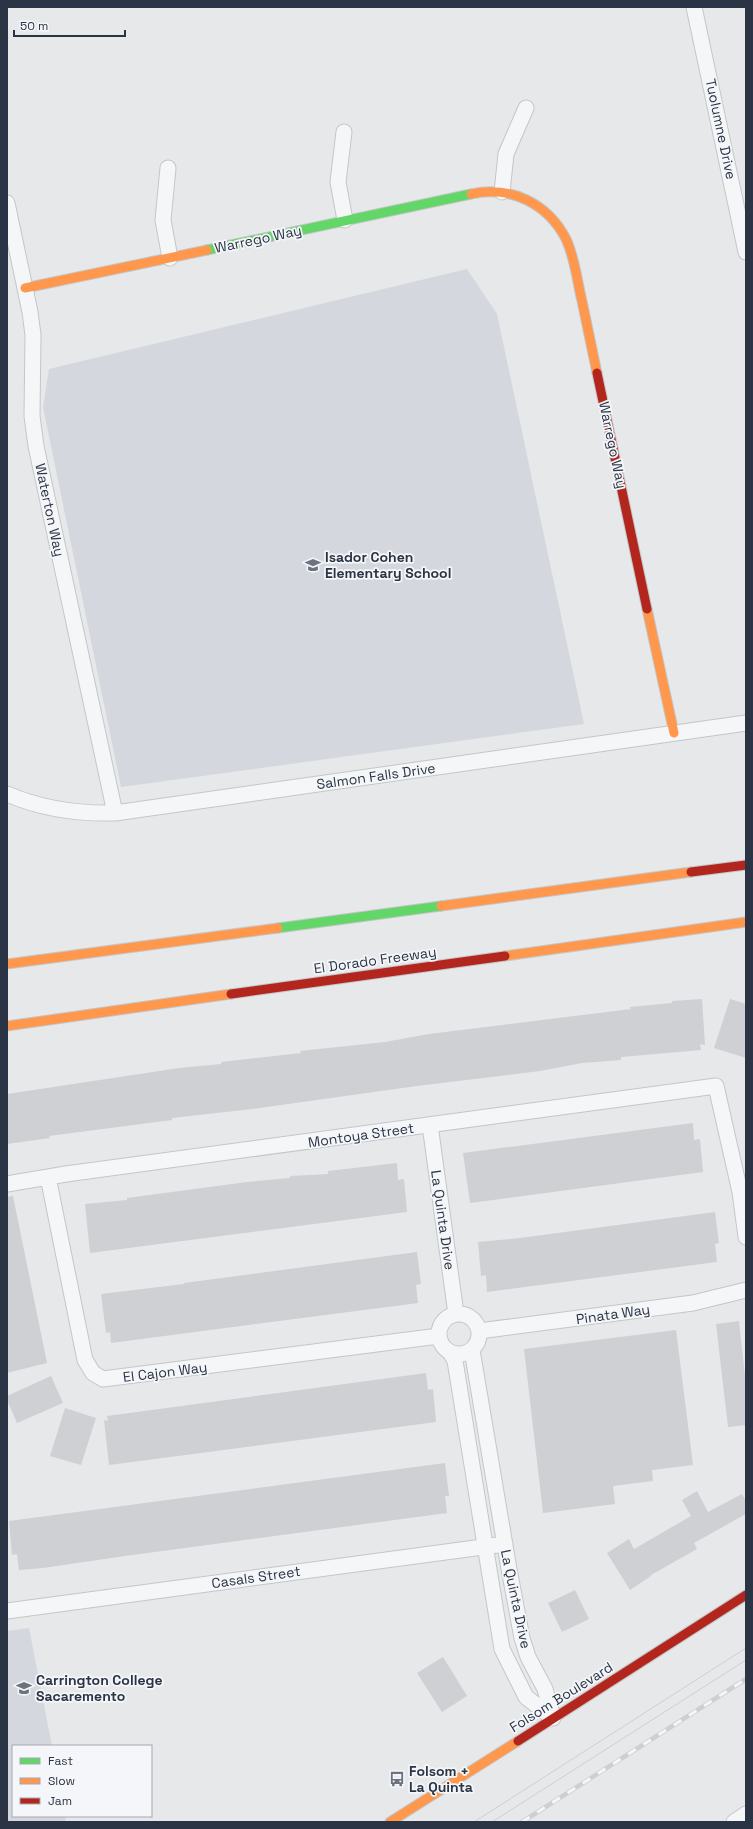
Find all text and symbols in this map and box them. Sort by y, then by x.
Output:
scale bar [14,12,125,38]
text: 50 m [20,18,48,34]
street label: Tuolumne Drive [702,77,740,181]
street label: Warrego Way [213,221,303,257]
street label: Warrego Way [595,400,631,490]
street label: Waterton Way [31,462,69,558]
place label: Isador Cohen Elementary School [325,548,451,582]
school or university icon: Isador Cohen Elementary School [304,556,322,574]
street label: Salmon Falls Drive [315,759,437,793]
street label: El Dorado Freeway [313,942,437,978]
street label: Montoya Street [307,1119,415,1151]
street label: La Quinta Drive [427,1169,459,1271]
street label: Pinata Way [575,1300,651,1328]
street label: El Cajon Way [122,1358,208,1386]
street label: La Quinta Drive [497,1548,535,1650]
street label: Casals Street [210,1562,302,1592]
street label: Folsom Boulevard [506,1658,616,1736]
place label: Carrington College Sacaremento [36,1671,162,1705]
school or university icon: Carrington College Sacaremento [15,1679,33,1697]
legend [12,1745,152,1817]
text: Fast [48,1753,73,1769]
place label: Folsom + La Quinta [409,1762,473,1796]
bus stop icon: Folsom + La Quinta [388,1770,406,1788]
text: Slow [48,1773,75,1789]
text: Jam [48,1793,72,1809]

